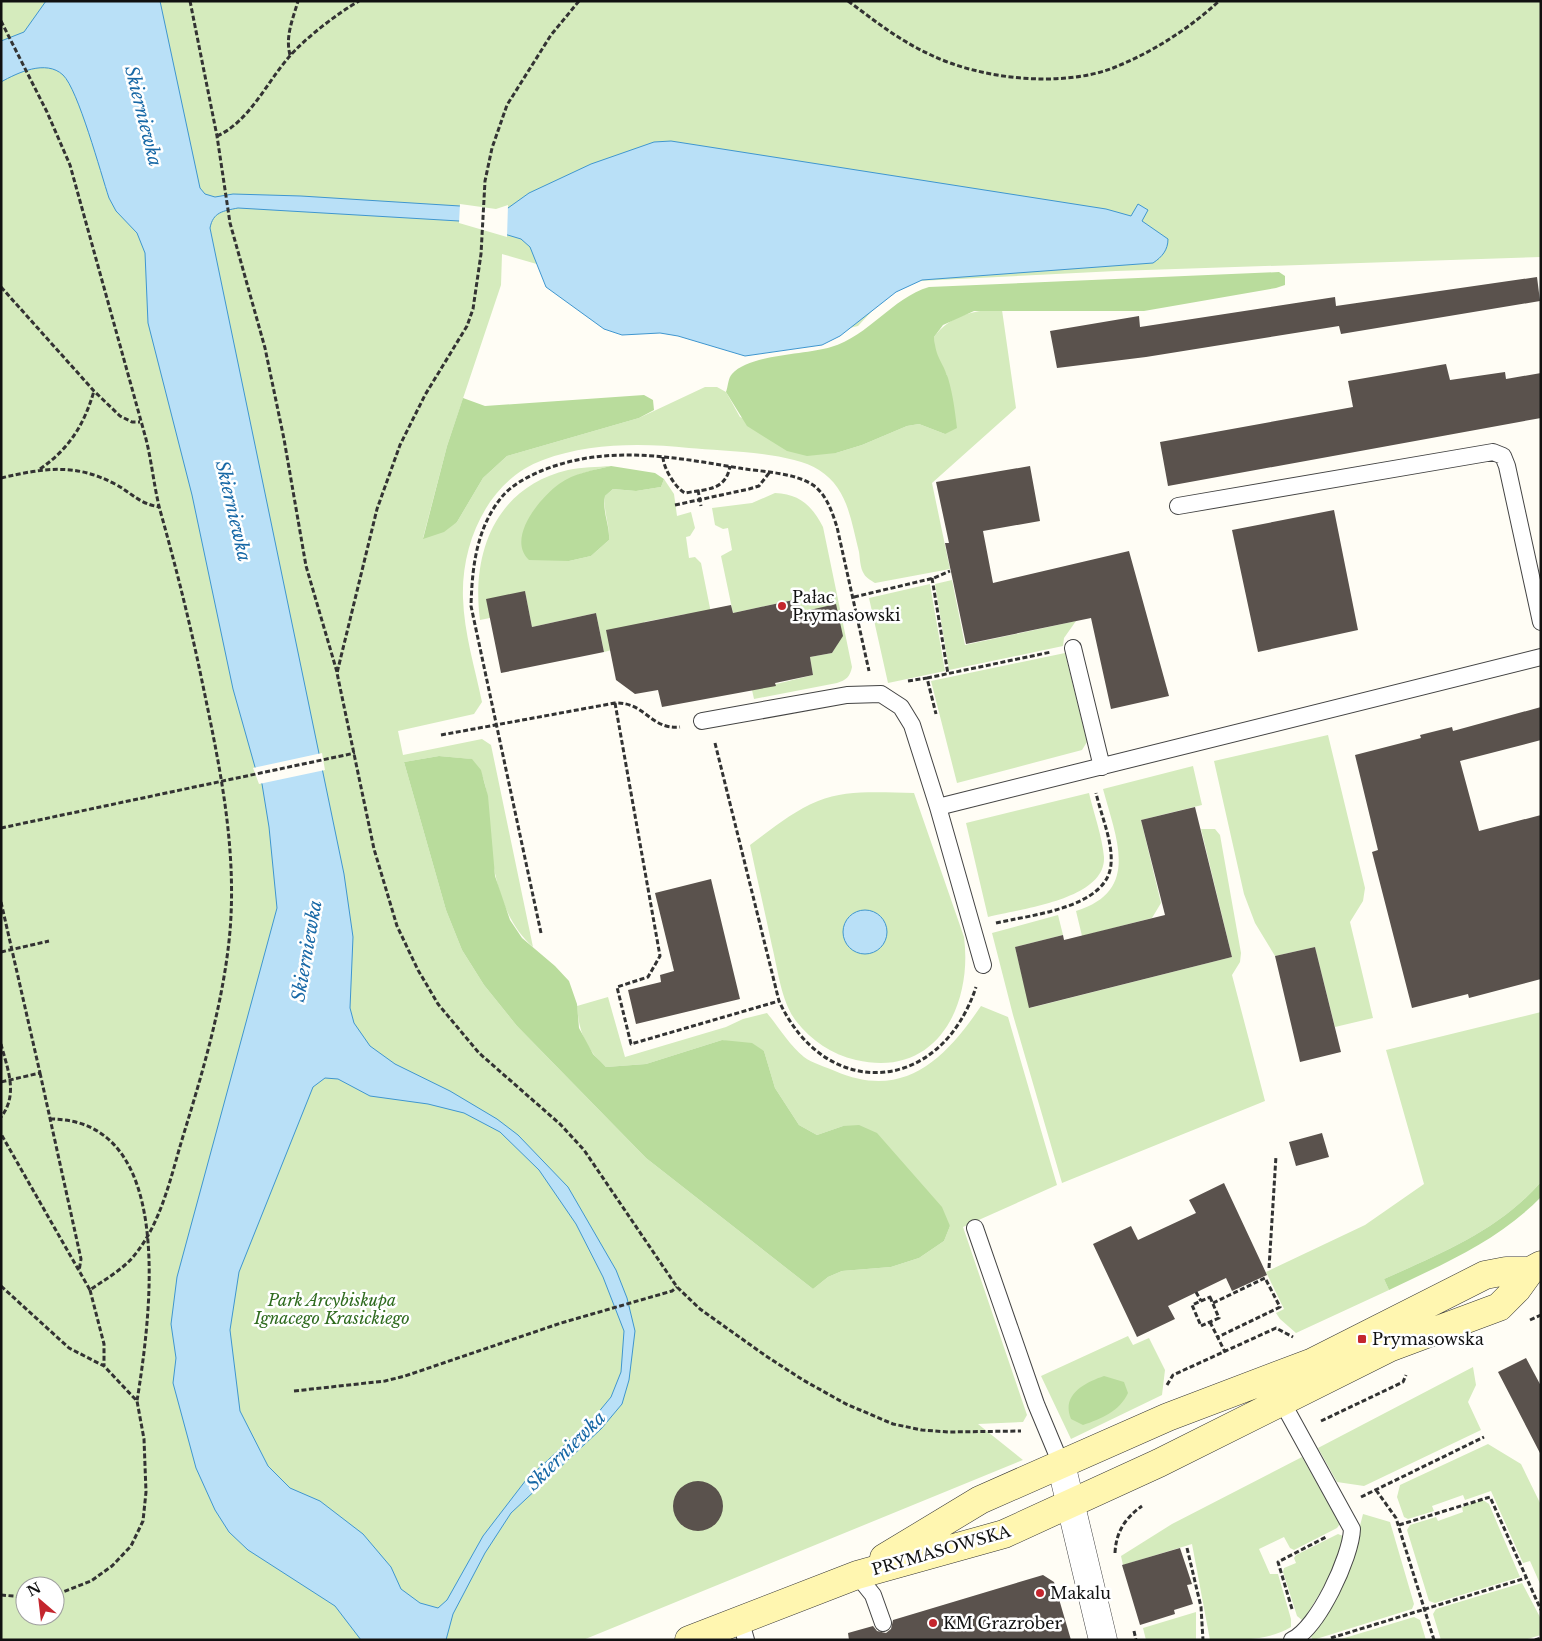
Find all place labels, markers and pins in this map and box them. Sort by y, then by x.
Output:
place label: Pałac Prymasowski [792,587,901,625]
marker: Pałac Prymasowski [776,600,788,612]
place label: Prymasowska [1372,1329,1484,1349]
marker: Prymasowska [1356,1333,1368,1345]
place label: Makalu [1050,1583,1111,1603]
marker: Makalu [1034,1587,1046,1599]
place label: KM Grazrober [943,1613,1062,1633]
marker: KM Grazrober [927,1617,939,1629]

